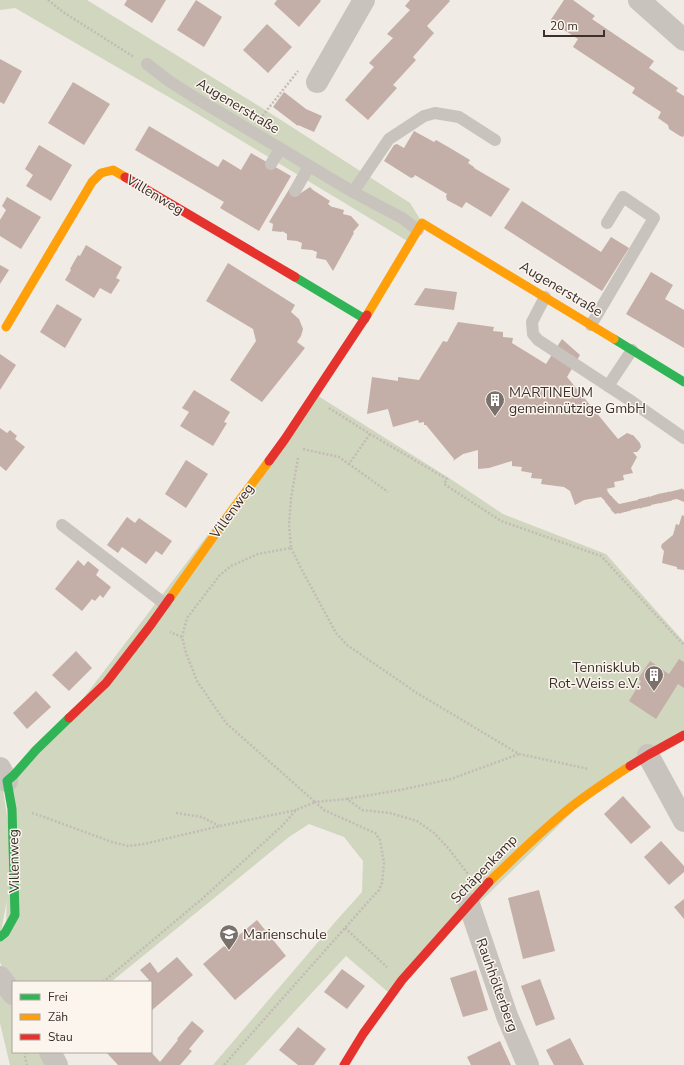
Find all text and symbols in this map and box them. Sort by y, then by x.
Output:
scale bar [544,12,604,38]
text: 20 m [550,18,578,34]
street label: Augenerstraße [193,74,283,138]
street label: Villenweg [122,170,187,220]
street label: Augenerstraße [516,257,606,321]
place label: MARTINEUM gemeinnützige GmbH [509,383,646,418]
building icon: MARTINEUM gemeinnützige GmbH [484,389,506,417]
street label: Villenweg [205,480,258,543]
place label: Tennisklub Rot-Weiss e.V. [549,658,640,693]
building icon: Tennisklub Rot-Weiss e.V. [643,664,665,692]
street label: Villenweg [4,829,24,894]
street label: Schäpenkamp [446,831,522,907]
school or university icon: Marienschule [218,923,240,951]
place label: Marienschule [243,925,327,944]
street label: Rauhhölterberg [471,936,523,1034]
legend [12,981,152,1053]
text: Frei [48,989,68,1005]
text: Zäh [48,1009,68,1025]
text: Stau [48,1029,73,1045]

